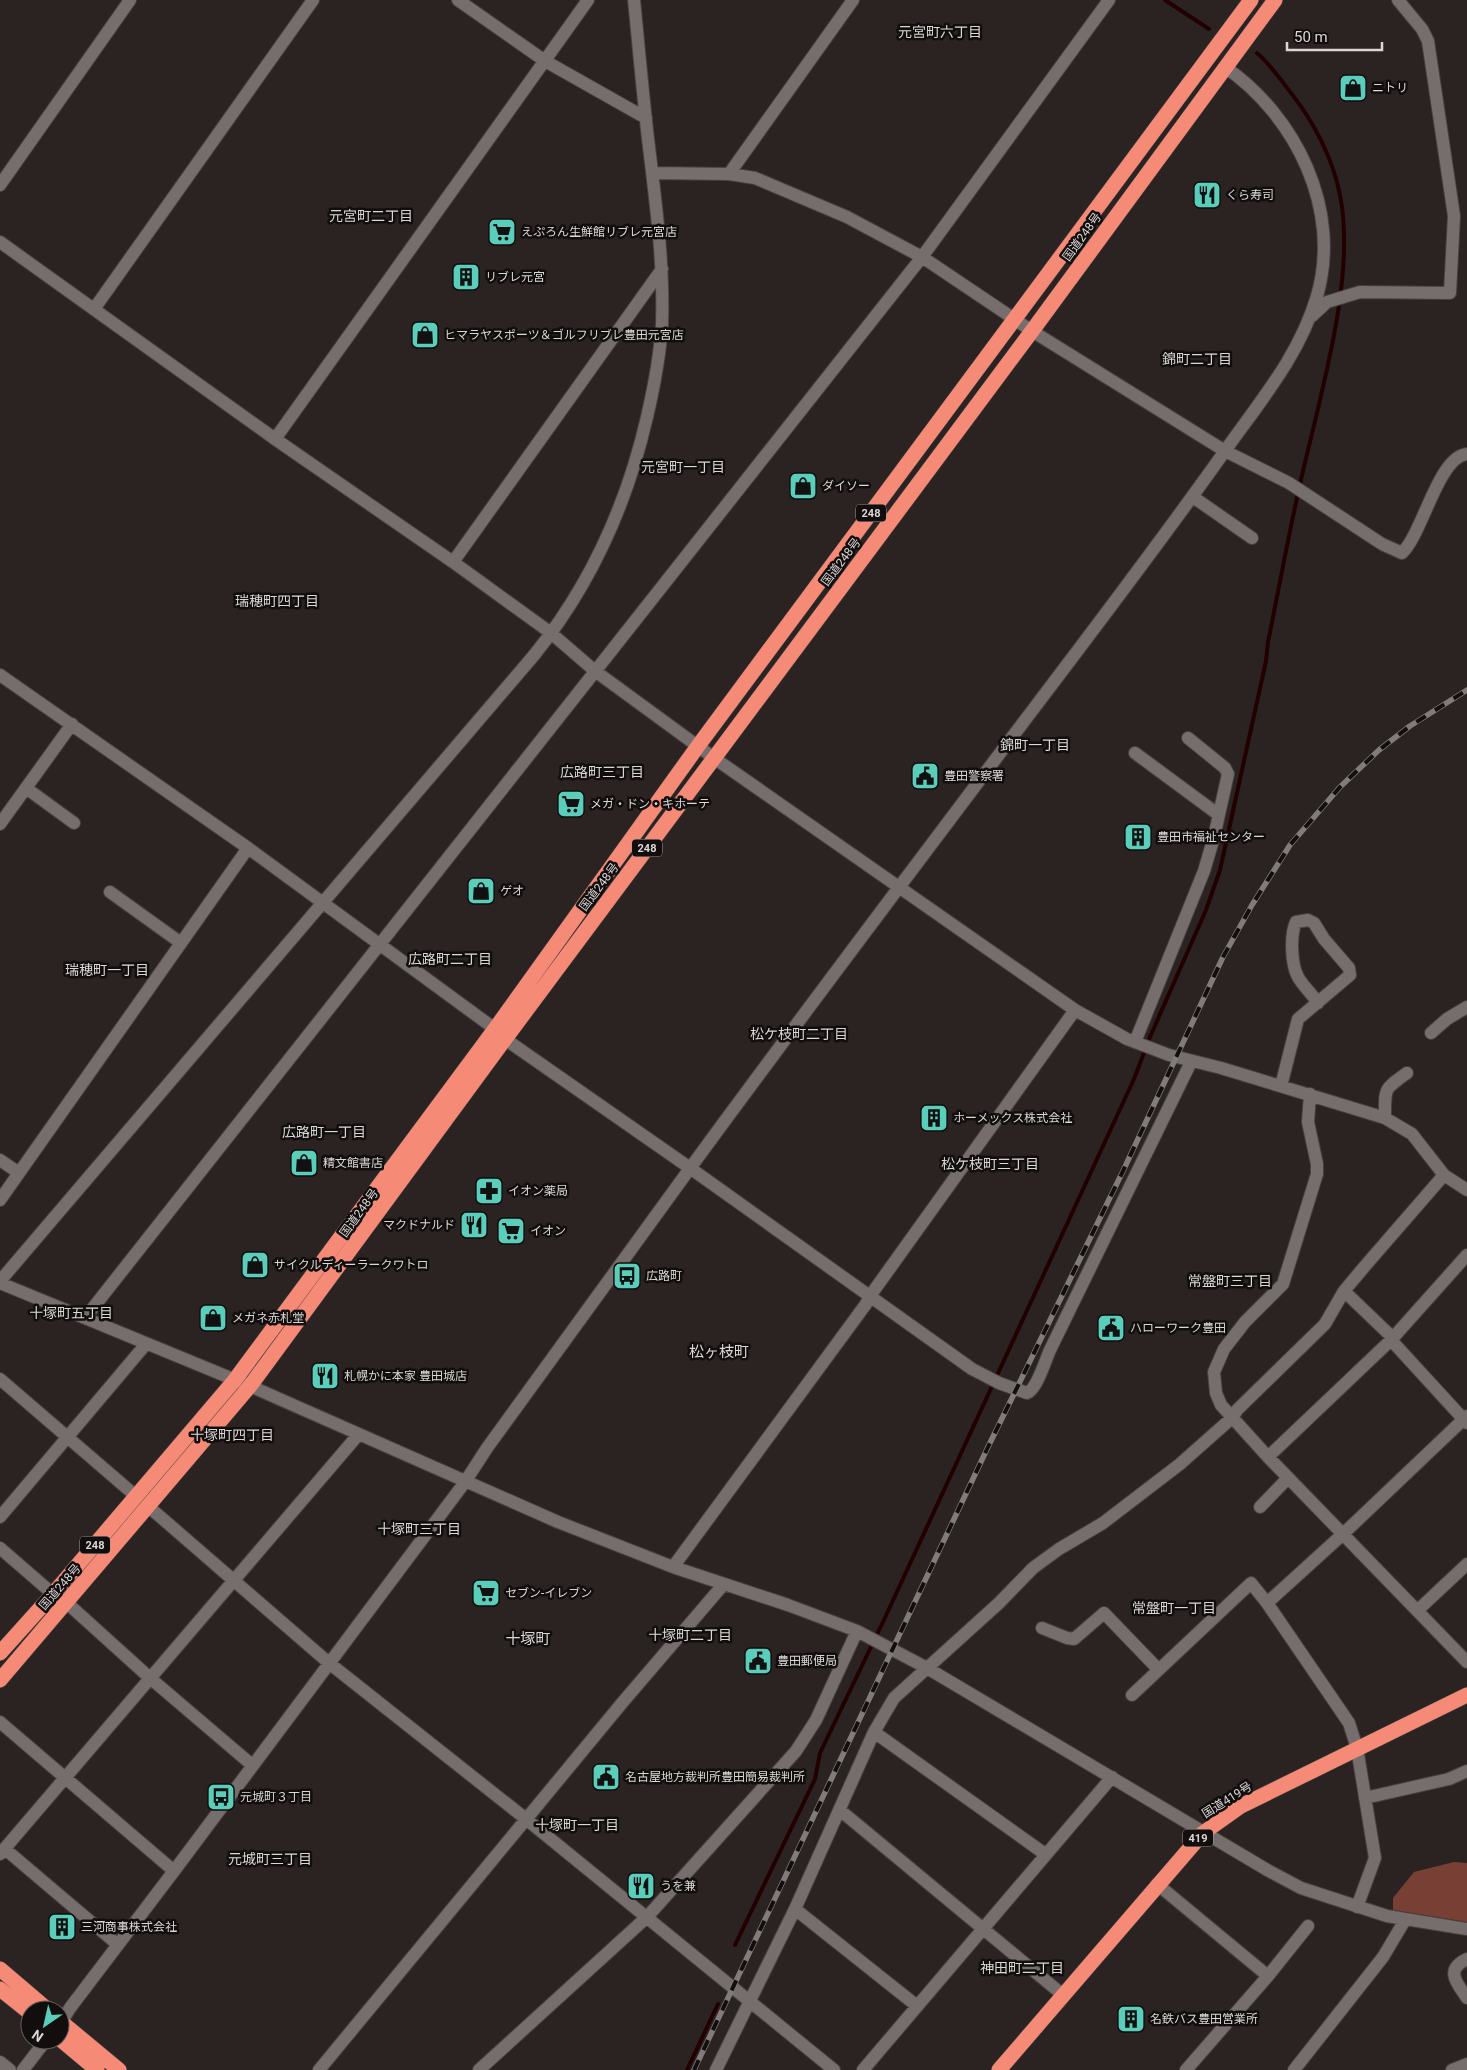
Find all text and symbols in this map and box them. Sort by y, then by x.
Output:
scale bar [1287,20,1382,52]
district label: 元宮町六丁目 [898,24,982,40]
text: 50 m [1294,28,1328,46]
shop icon: ニトリ [1338,73,1368,103]
place label: ニトリ [1372,81,1408,95]
restaurant icon: くら寿司 [1192,180,1222,210]
place label: くら寿司 [1226,188,1274,202]
district label: 元宮町二丁目 [329,208,413,224]
street label: 国道248号 [1060,210,1104,264]
supermarket icon: えぷろん生鮮館リブレ元宮店 [487,217,517,247]
place label: えぷろん生鮮館リブレ元宮店 [521,225,677,239]
building icon: リブレ元宮 [451,262,481,292]
place label: リブレ元宮 [485,270,545,284]
shop icon: ヒマラヤスポーツ＆ゴルフリブレ豊田元宮店 [410,320,440,350]
place label: ヒマラヤスポーツ＆ゴルフリブレ豊田元宮店 [444,328,684,342]
district label: 錦町二丁目 [1162,351,1232,367]
district label: 元宮町一丁目 [641,459,725,475]
shop icon: ダイソー [788,471,818,501]
place label: ダイソー [822,479,870,493]
road number: 248 [856,504,886,522]
street label: 国道248号 [818,535,864,589]
district label: 瑞穂町四丁目 [235,593,319,609]
district label: 錦町一丁目 [1000,737,1070,753]
public building icon: 豊田警察署 [910,761,940,791]
district label: 広路町三丁目 [560,764,644,780]
place label: 豊田警察署 [944,769,1004,783]
supermarket icon: メガ・ドン・キホーテ [556,789,586,819]
place label: メガ・ドン・キホーテ [590,797,710,811]
building icon: 豊田市福祉センター [1123,822,1153,852]
place label: 豊田市福祉センター [1157,830,1265,844]
road number: 248 [632,840,662,856]
street label: 国道248号 [576,860,622,914]
shop icon: ゲオ [466,876,496,906]
place label: ゲオ [500,884,524,898]
district label: 広路町二丁目 [408,951,492,967]
district label: 瑞穂町一丁目 [65,962,149,978]
district label: 松ケ枝町二丁目 [750,1026,848,1042]
building icon: ホーメックス株式会社 [919,1103,949,1133]
place label: ホーメックス株式会社 [953,1111,1072,1125]
district label: 広路町一丁目 [282,1124,366,1140]
shop icon: 精文館書店 [289,1148,319,1178]
place label: 精文館書店 [323,1156,383,1170]
district label: 松ケ枝町三丁目 [941,1156,1039,1172]
pharmacy icon: イオン薬局 [474,1176,504,1206]
place label: イオン薬局 [508,1184,568,1198]
street label: 国道248号 [337,1186,381,1240]
restaurant icon: マクドナルド [459,1210,489,1240]
supermarket icon: イオン [496,1216,526,1246]
place label: マクドナルド [383,1218,455,1232]
place label: イオン [530,1224,566,1238]
shop icon: サイクルディーラークワトロ [240,1250,270,1280]
place label: サイクルディーラークワトロ [274,1258,429,1272]
bus stop icon: 広路町 [612,1261,642,1291]
place label: 広路町 [646,1269,682,1283]
district label: 常盤町三丁目 [1188,1273,1272,1289]
shop icon: メガネ赤札堂 [198,1303,228,1333]
district label: 十塚町五丁目 [29,1305,113,1321]
place label: メガネ赤札堂 [232,1311,304,1325]
public building icon: ハローワーク豊田 [1096,1313,1126,1343]
place label: ハローワーク豊田 [1130,1321,1226,1335]
district label: 松ヶ枝町 [689,1343,749,1361]
restaurant icon: 札幌かに本家 豊田城店 [310,1361,340,1391]
place label: 札幌かに本家 豊田城店 [344,1369,467,1383]
district label: 十塚町四丁目 [190,1427,274,1443]
district label: 十塚町三丁目 [377,1521,461,1537]
road number: 248 [80,1536,110,1554]
street label: 国道248号 [36,1561,84,1613]
supermarket icon: セブン-イレブン [471,1578,501,1608]
place label: セブン-イレブン [505,1586,592,1600]
district label: 常盤町一丁目 [1132,1600,1216,1616]
district label: 十塚町二丁目 [648,1627,732,1643]
district label: 十塚町 [505,1630,551,1648]
public building icon: 豊田郵便局 [743,1646,773,1676]
place label: 豊田郵便局 [777,1654,837,1668]
public building icon: 名古屋地方裁判所豊田簡易裁判所 [591,1762,621,1792]
place label: 名古屋地方裁判所豊田簡易裁判所 [625,1770,805,1784]
street label: 国道419号 [1199,1779,1255,1821]
bus stop icon: 元城町３丁目 [206,1782,236,1812]
place label: 元城町３丁目 [240,1790,312,1804]
district label: 十塚町一丁目 [535,1817,619,1833]
road number: 419 [1183,1830,1213,1846]
district label: 元城町三丁目 [228,1851,312,1867]
restaurant icon: うを兼 [626,1871,656,1901]
place label: うを兼 [660,1879,696,1893]
building icon: 三河商事株式会社 [47,1912,77,1942]
place label: 三河商事株式会社 [81,1920,177,1934]
district label: 神田町二丁目 [980,1960,1064,1976]
north arrow [20,2000,70,2050]
building icon: 名鉄バス豊田営業所 [1116,2004,1146,2034]
place label: 名鉄バス豊田営業所 [1150,2012,1258,2026]
text: N [29,2026,46,2045]

